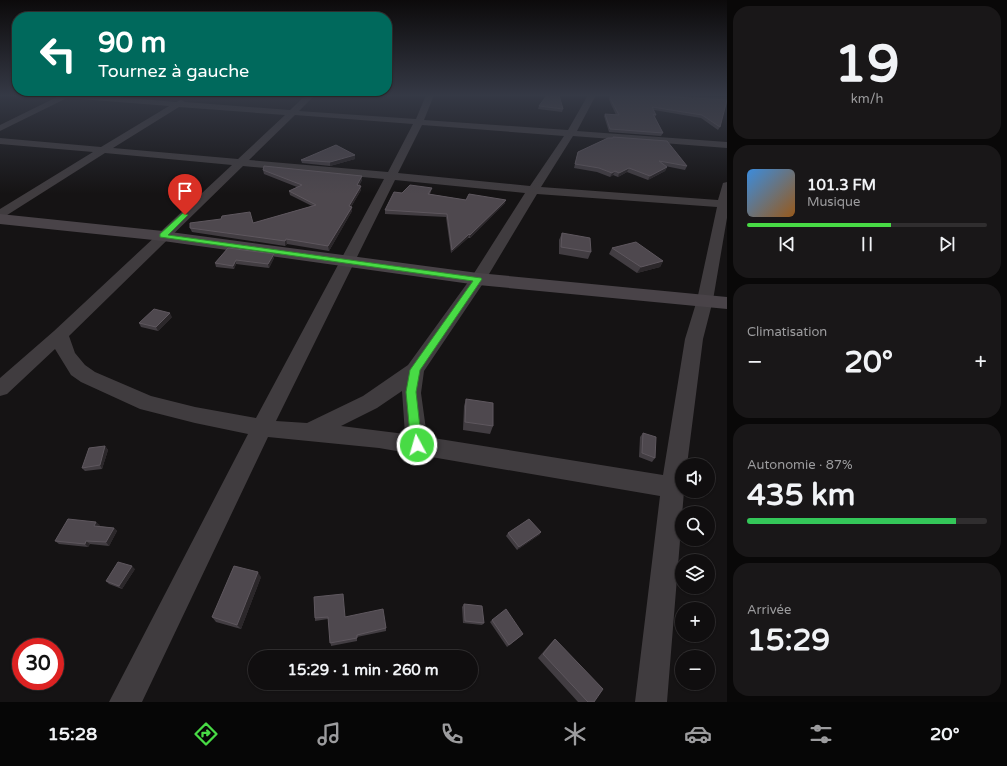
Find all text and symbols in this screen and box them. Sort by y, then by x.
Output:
text: 90 m [98,26,166,60]
icon: left [32,28,84,80]
text: 19 [834,33,900,96]
text: Tournez à gauche [98,60,249,82]
text: km/h [851,91,883,107]
pin [168,174,202,215]
text: 101.3 FM [807,176,876,194]
icon: arrive [174,180,196,202]
text: Musique [807,194,860,210]
icon: previous [776,233,798,255]
icon: pause [856,233,878,255]
icon: next [936,233,958,255]
text: Climatisation [747,324,827,340]
text: 20° [844,344,893,381]
text: − [747,349,763,375]
text: + [975,349,987,375]
position arrow [396,424,438,466]
text: Autonomie · 87% [747,457,853,473]
map controls [675,458,715,690]
button: sound [675,458,715,498]
text: 435 km [747,477,855,514]
button: search [675,506,715,546]
button: layers [675,554,715,594]
button: + [675,602,715,642]
text: Arrivée [747,602,791,618]
text: 15:29 [747,622,830,659]
speed limit sign: 30 [12,638,64,690]
button: − [675,650,715,690]
text: 15:29 · 1 min · 260 m [288,661,438,679]
icon: directions [192,720,220,748]
icon: music [315,720,343,748]
icon: phone [438,720,466,748]
icon: climate [561,720,589,748]
icon: car [684,720,712,748]
icon: filters [807,720,835,748]
text: 15:28 [47,723,97,745]
text: 20° [930,723,959,745]

